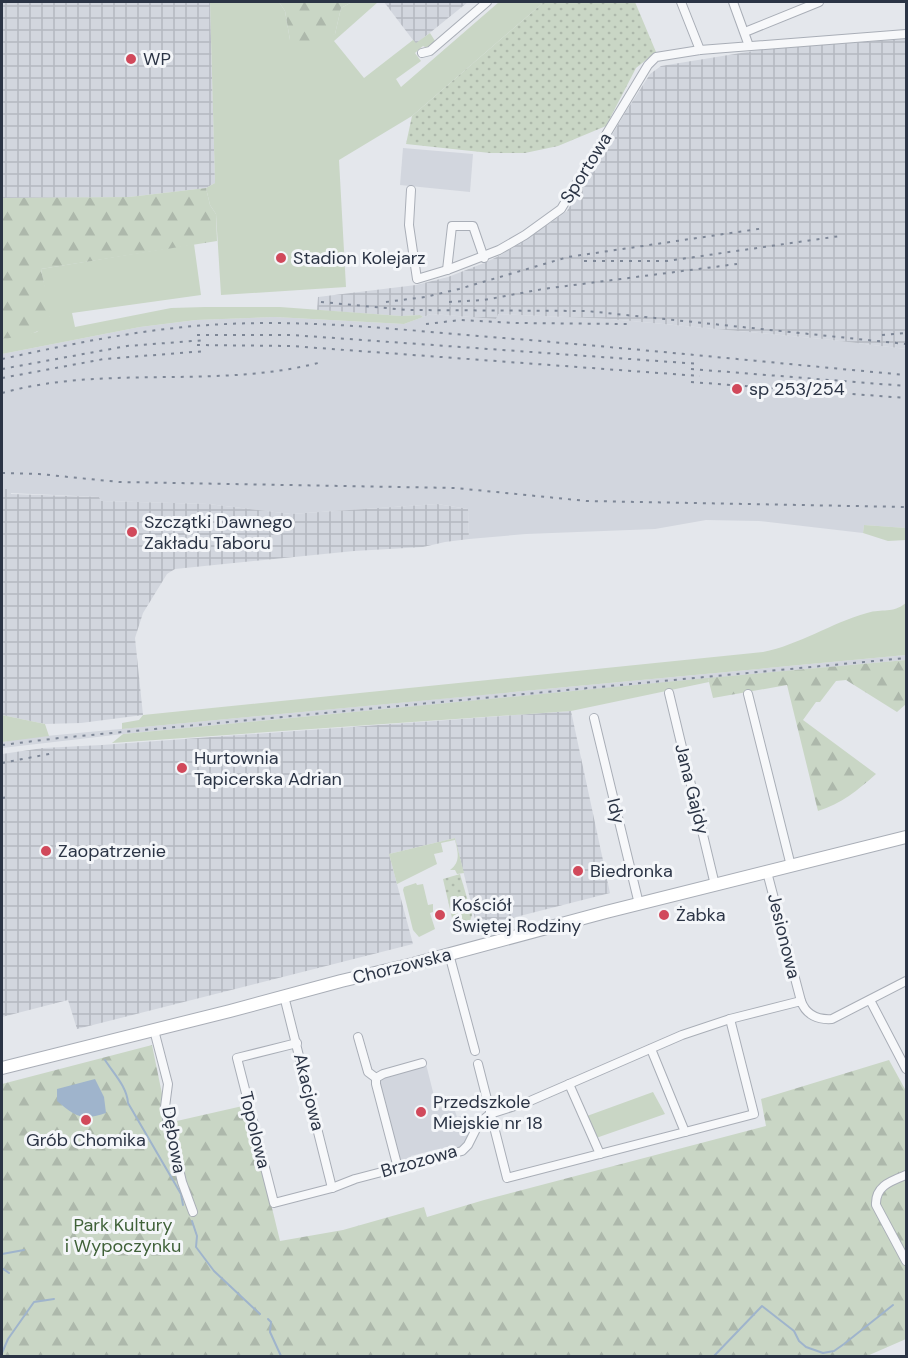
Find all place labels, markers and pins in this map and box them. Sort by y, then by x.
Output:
place label: WP [143,47,171,71]
marker: WP [124,52,138,66]
place label: Stadion Kolejarz [293,246,426,270]
marker: Stadion Kolejarz [274,251,288,265]
place label: sp 253/254 [749,377,845,401]
marker: sp 253/254 [730,382,744,396]
place label: Szczątki Dawnego Zakładu Taboru [144,510,293,555]
marker: Szczątki Dawnego Zakładu Taboru [125,525,139,539]
place label: Hurtownia Tapicerska Adrian [194,746,342,791]
marker: Hurtownia Tapicerska Adrian [175,761,189,775]
place label: Zaopatrzenie [58,839,166,863]
marker: Zaopatrzenie [39,844,53,858]
place label: Biedronka [590,859,673,883]
marker: Biedronka [571,864,585,878]
place label: Kościół Świętej Rodziny [452,893,581,938]
place label: Żabka [676,903,726,927]
marker: Kościół Świętej Rodziny [433,908,447,922]
marker: Żabka [657,908,671,922]
place label: Przedszkole Miejskie nr 18 [433,1090,543,1135]
marker: Przedszkole Miejskie nr 18 [414,1105,428,1119]
marker: Grób Chomika [79,1113,93,1127]
place label: Grób Chomika [26,1128,146,1152]

